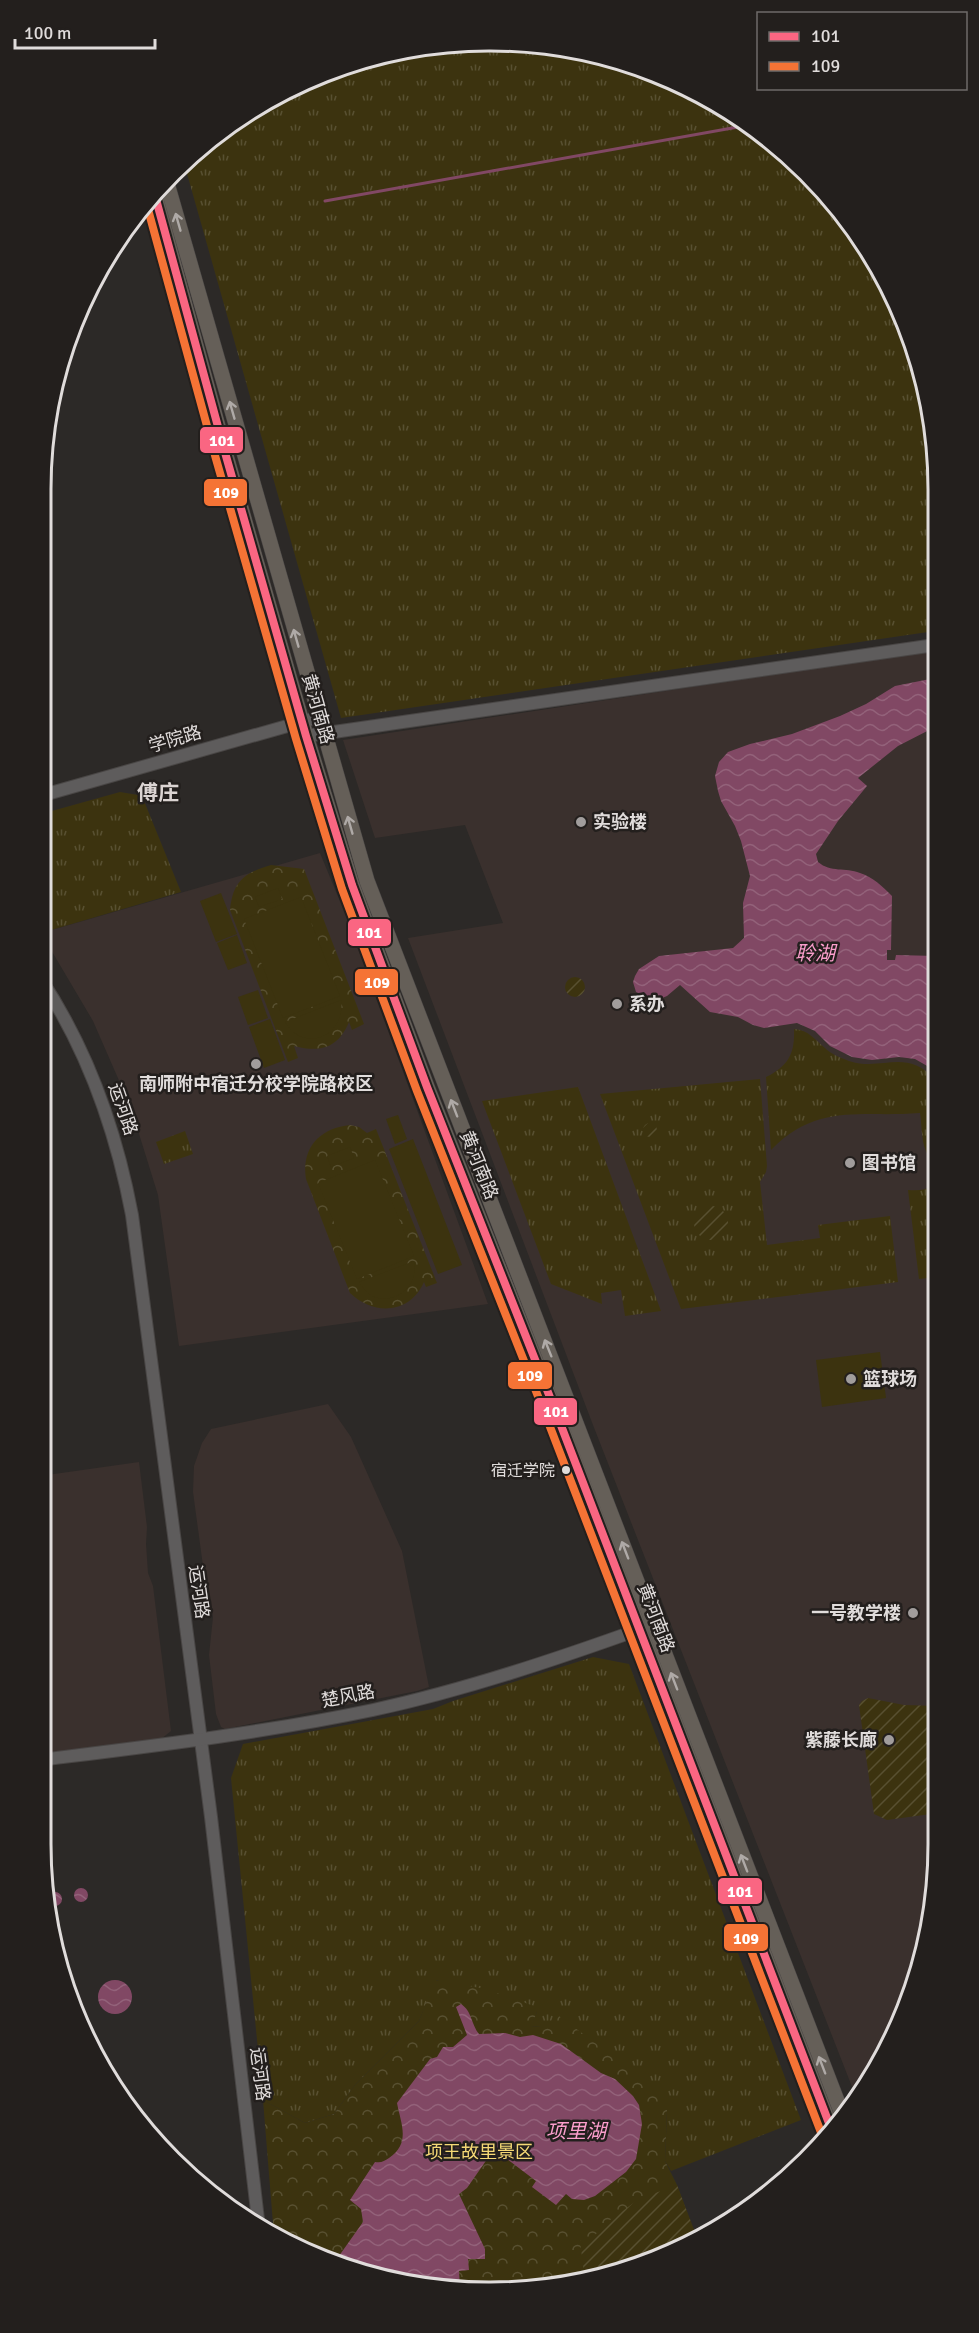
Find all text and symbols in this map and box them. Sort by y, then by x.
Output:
scale bar [15,12,154,50]
legend [757,12,967,90]
text: 100 m [24,22,71,44]
text: 101 [811,25,840,47]
text: 109 [811,55,840,77]
one-way arrow [172,213,183,232]
one-way arrow [225,401,237,420]
line badge: 101 [199,426,244,454]
text: 101 [209,431,235,451]
line badge: 109 [203,478,248,507]
text: 109 [213,483,239,503]
one-way arrow [290,629,301,648]
street label: 黄河南路 [298,671,338,747]
street label: 学院路 [146,721,204,757]
district label: 傅庄 [137,780,179,806]
place label: 实验楼 [593,811,647,833]
marker: 实验楼 [574,815,588,829]
one-way arrow [344,816,355,835]
line badge: 101 [347,918,392,947]
text: 101 [356,923,382,943]
water label: 聆湖 [795,941,838,966]
line badge: 109 [354,968,399,996]
text: 109 [364,973,390,993]
place label: 系办 [629,993,665,1015]
marker: 系办 [610,997,624,1011]
marker: 南师附中宿迁分校学院路校区 [249,1057,263,1071]
place label: 南师附中宿迁分校学院路校区 [139,1073,373,1095]
street label: 运河路 [104,1080,142,1138]
one-way arrow [448,1099,459,1118]
street label: 黄河南路 [455,1128,503,1202]
place label: 图书馆 [862,1152,916,1174]
marker: 图书馆 [843,1156,857,1170]
one-way arrow [542,1340,553,1358]
line badge: 109 [507,1361,553,1390]
text: 109 [517,1366,543,1386]
place label: 篮球场 [863,1368,917,1390]
marker: 篮球场 [844,1372,858,1386]
line badge: 101 [533,1397,578,1426]
text: 101 [543,1402,569,1422]
place label: 宿迁学院 [491,1461,555,1481]
marker: 宿迁学院 [560,1464,572,1476]
one-way arrow [619,1541,630,1560]
street label: 运河路 [184,1564,214,1620]
street label: 黄河南路 [633,1580,679,1656]
place label: 一号教学楼 [811,1602,901,1624]
marker: 一号教学楼 [906,1606,920,1620]
one-way arrow [668,1672,679,1691]
street label: 楚风路 [319,1680,377,1712]
place label: 紫藤长廊 [805,1729,877,1751]
marker: 紫藤长廊 [882,1733,896,1747]
one-way arrow [738,1855,749,1873]
line badge: 101 [717,1877,763,1905]
text: 101 [727,1882,753,1902]
line badge: 109 [723,1923,769,1952]
text: 109 [733,1929,759,1949]
street label: 运河路 [246,2046,274,2102]
one-way arrow [816,2056,827,2074]
water label: 项里湖 [546,2119,609,2144]
park label: 项王故里景区 [425,2141,533,2163]

